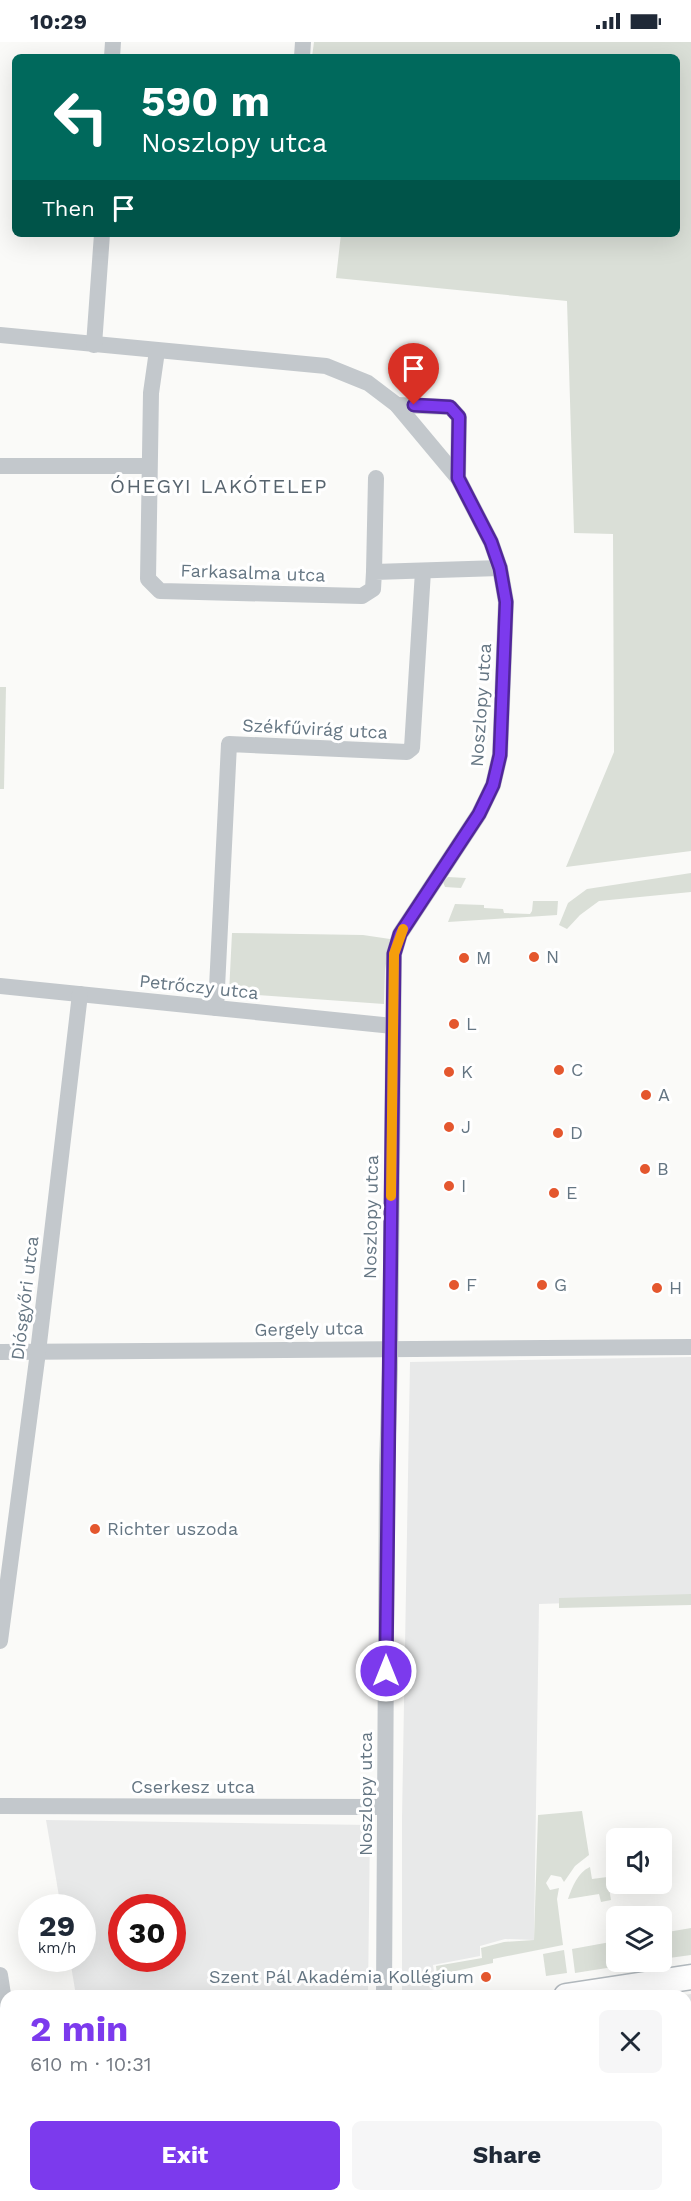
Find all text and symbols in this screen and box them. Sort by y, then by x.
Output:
text: 10:29 [30,9,87,34]
text: 590 m [141,77,270,126]
icon: left [42,78,120,156]
text: Noszlopy utca [141,127,327,159]
icon: arrive [107,192,140,225]
text: Then [42,196,95,221]
pin [388,343,439,405]
icon: arrive [397,352,430,385]
district label: ÓHEGYI LAKÓTELEP [110,474,328,498]
street label: Farkasalma utca [180,559,326,586]
street label: Noszlopy utca [466,642,495,768]
street label: Székfűvirág utca [242,714,388,743]
place label: N [546,946,559,967]
place label: M [476,947,491,968]
marker: N [527,950,541,964]
marker: M [457,951,471,965]
street label: Petrőczy utca [138,970,260,1003]
place label: L [466,1013,477,1034]
marker: L [447,1017,461,1031]
place label: C [571,1059,583,1080]
place label: K [461,1061,473,1082]
marker: C [552,1063,566,1077]
marker: K [442,1065,456,1079]
place label: A [658,1084,670,1105]
marker: A [639,1088,653,1102]
place label: J [461,1116,471,1137]
marker: J [442,1120,456,1134]
place label: D [570,1122,583,1143]
marker: D [551,1126,565,1140]
street label: Noszlopy utca [359,1155,382,1279]
place label: B [657,1158,669,1179]
marker: B [638,1162,652,1176]
place label: I [461,1175,466,1196]
marker: I [442,1179,456,1193]
place label: E [566,1182,577,1203]
marker: E [547,1186,561,1200]
street label: Diósgyőri utca [6,1235,43,1361]
place label: F [466,1274,477,1295]
place label: G [554,1274,567,1295]
place label: H [669,1277,682,1298]
marker: F [447,1278,461,1292]
marker: G [535,1278,549,1292]
marker: H [650,1281,664,1295]
street label: Gergely utca [254,1317,364,1340]
place label: Richter uszoda [107,1518,238,1539]
marker: Richter uszoda [88,1522,102,1536]
position arrow [354,1639,418,1703]
street label: Noszlopy utca [355,1732,376,1856]
street label: Cserkesz utca [131,1776,255,1797]
map controls [606,1828,672,1972]
button: sound [606,1828,672,1894]
speed limit sign: 30 [108,1894,186,1972]
button: layers [606,1906,672,1972]
text: 29 [39,1908,75,1943]
text: km/h [38,1939,76,1957]
place label: Szent Pál Akadémia Kollégium [209,1966,474,1987]
marker: Szent Pál Akadémia Kollégium [479,1970,493,1984]
text: 2 min [30,2008,128,2050]
button: close [599,2010,662,2073]
text: 610 m · 10:31 [30,2052,152,2076]
button: Exit [30,2121,340,2190]
button: Share [352,2121,662,2190]

